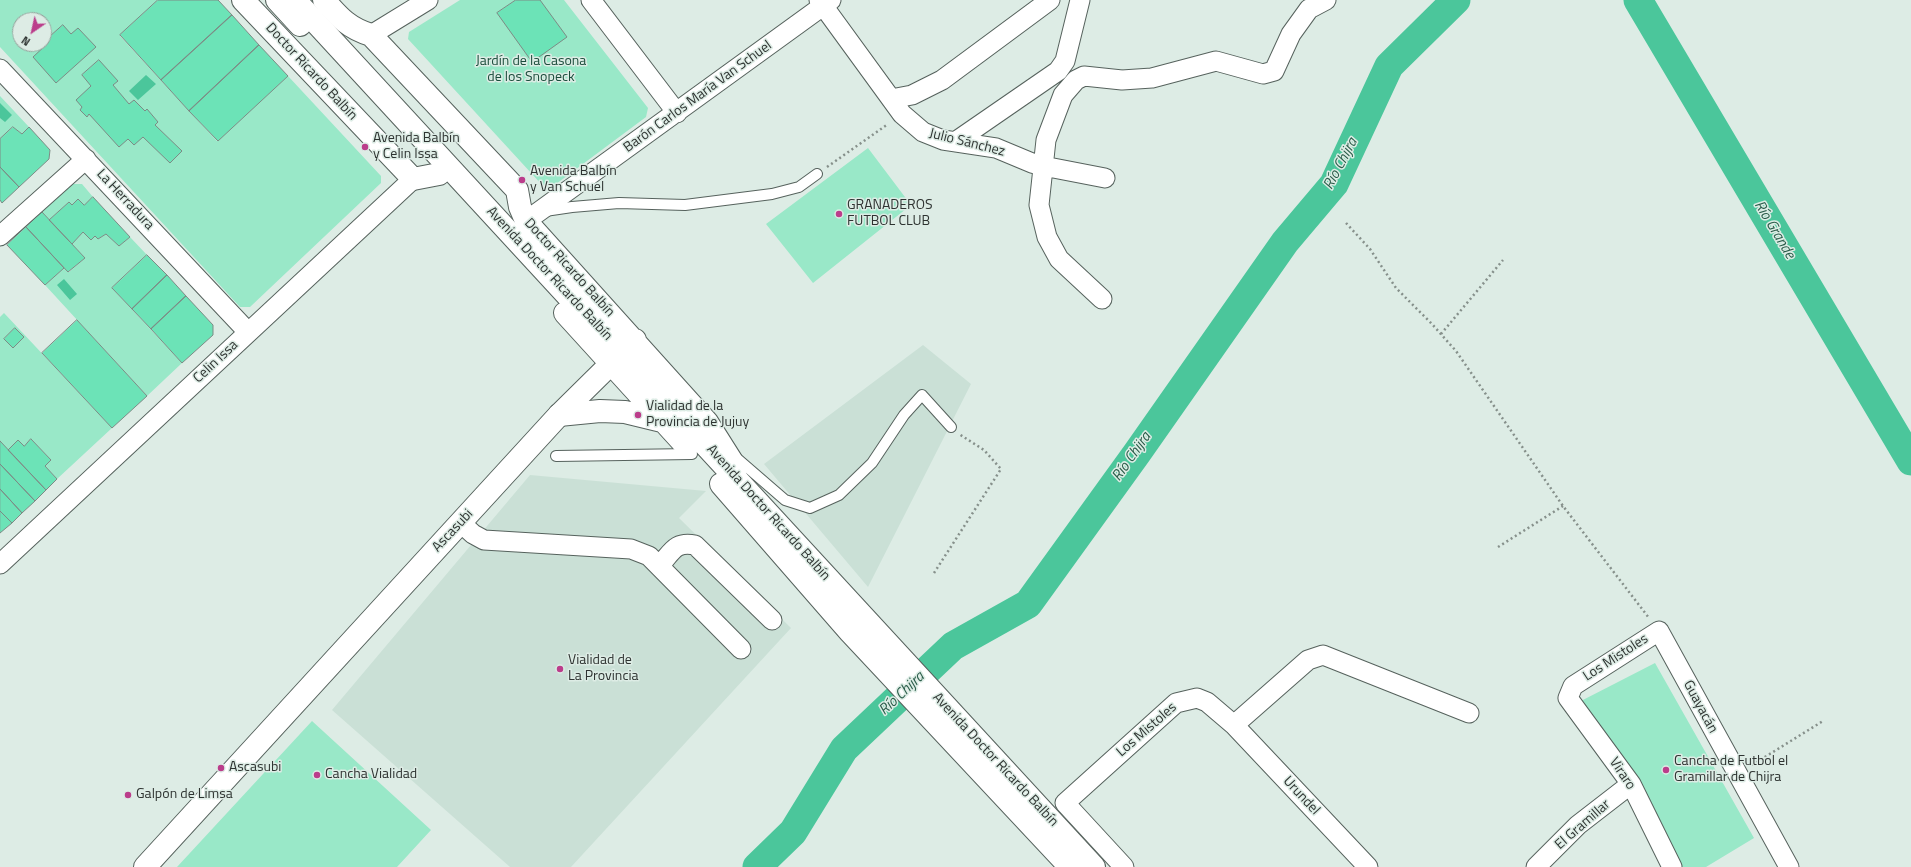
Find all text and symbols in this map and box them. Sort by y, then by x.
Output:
north arrow [12,12,52,52]
street label: Doctor Ricardo Balbín [262,20,360,124]
text: N [18,32,33,50]
street label: Barón Carlos María Van Schuel [621,38,775,156]
park label: Jardín de la Casona de los Snopeck [476,54,586,86]
street label: Julio Sánchez [927,125,1007,161]
place label: Avenida Balbín y Celin Issa [373,131,460,164]
water label: Río Chijra [1320,135,1362,193]
marker: Avenida Balbín y Celin Issa [360,142,370,152]
place label: Avenida Balbín y Van Schuel [530,164,617,196]
street label: La Herradura [93,166,157,234]
marker: Avenida Balbín y Van Schuel [517,175,527,185]
place label: GRANADEROS FUTBOL CLUB [847,198,933,230]
water label: Río Grande [1750,198,1798,262]
street label: Avenida Doctor Ricardo Balbín [483,204,615,344]
marker: GRANADEROS FUTBOL CLUB [834,209,844,219]
street label: Doctor Ricardo Balbín [520,215,618,321]
street label: Celin Issa [190,337,242,387]
place label: Vialidad de la Provincia de Jujuy [646,399,749,432]
marker: Vialidad de la Provincia de Jujuy [633,410,643,420]
water label: Río Chijra [1109,429,1155,485]
street label: Avenida Doctor Ricardo Balbín [703,442,833,584]
street label: Ascasubi [429,506,477,556]
street label: Los Mistoles [1580,631,1652,685]
place label: Vialidad de La Provincia [568,653,639,686]
marker: Vialidad de La Provincia [555,664,565,674]
water label: Río Chijra [876,668,928,720]
street label: Guayacán [1679,678,1721,736]
street label: Avenida Doctor Ricardo Balbín [929,690,1061,830]
street label: Los Mistoles [1114,699,1180,761]
place label: Cancha de Futbol el Gramillar de Chijra [1674,754,1788,786]
street label: Viraro [1605,755,1639,793]
place label: Ascasubi [229,760,281,776]
marker: Ascasubi [216,763,226,773]
marker: Cancha de Futbol el Gramillar de Chijra [1661,765,1671,775]
place label: Cancha Vialidad [325,767,417,783]
marker: Cancha Vialidad [312,770,322,780]
street label: Urundel [1279,773,1323,819]
place label: Galpón de Limsa [136,787,233,803]
marker: Galpón de Limsa [123,790,133,800]
street label: El Gramillar [1552,796,1614,854]

